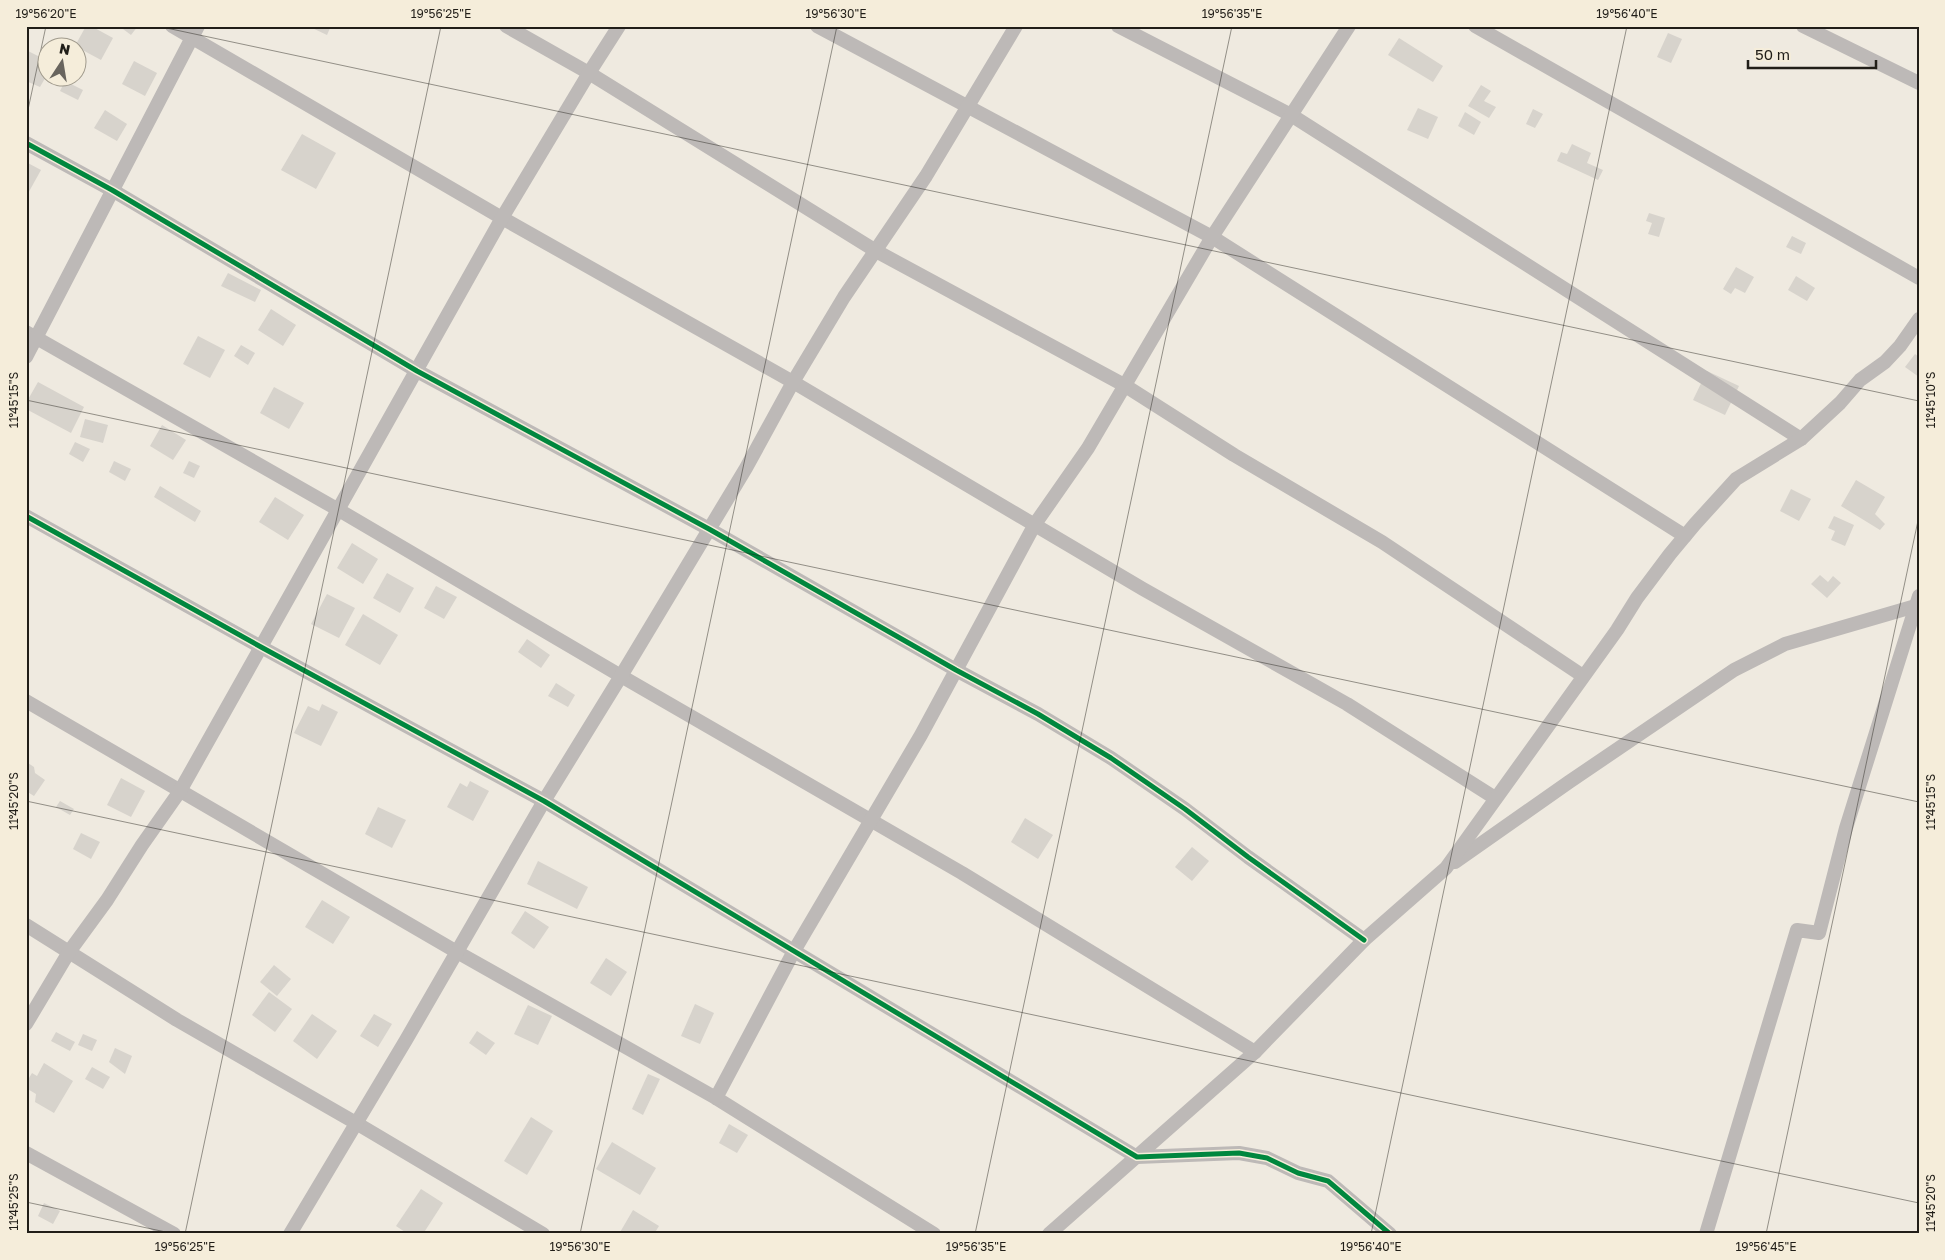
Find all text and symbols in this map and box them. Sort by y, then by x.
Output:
text: 19°56'20"E [15,6,77,21]
text: 19°56'25"E [411,6,471,21]
text: 19°56'30"E [805,6,867,21]
text: 19°56'35"E [1202,6,1262,21]
text: 19°56'40"E [1596,6,1658,21]
north arrow [38,38,88,88]
scale bar [1748,38,1875,70]
text: N [58,39,72,58]
text: 50 m [1755,45,1790,63]
text: 11°45'10"S [1923,371,1938,428]
text: 11°45'15"S [6,372,21,428]
text: 11°45'20"S [6,772,21,830]
text: 11°45'15"S [1923,774,1938,830]
text: 11°45'25"S [6,1173,21,1231]
text: 11°45'20"S [1923,1174,1938,1232]
text: 19°56'25"E [155,1239,215,1254]
text: 19°56'30"E [549,1239,611,1254]
text: 19°56'35"E [946,1239,1006,1254]
text: 19°56'40"E [1340,1239,1402,1254]
text: 19°56'45"E [1736,1239,1796,1254]

